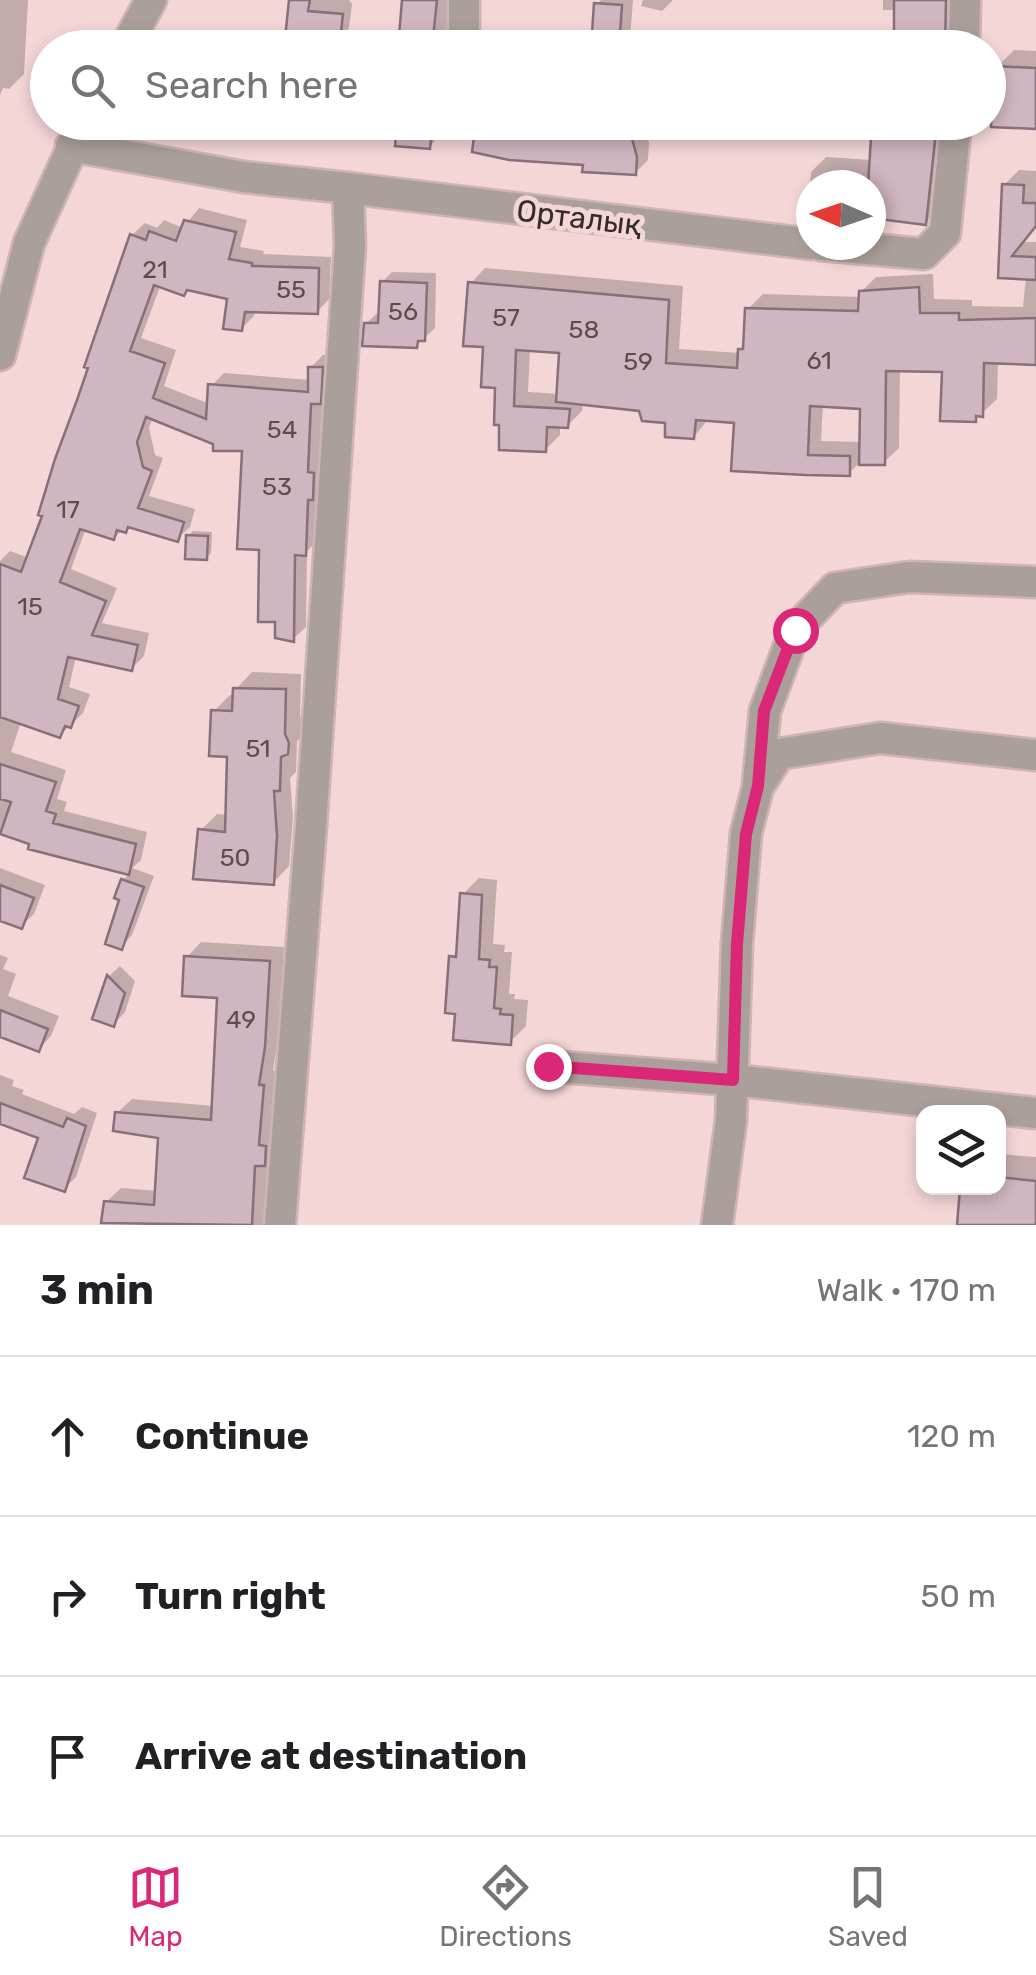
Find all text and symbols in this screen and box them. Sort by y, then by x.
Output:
search box [30,30,1006,140]
icon: search [65,58,120,113]
text: Search here [145,62,358,108]
north arrow [796,170,886,260]
street label: Орталық [514,192,644,244]
house number: 21 [142,255,168,284]
house number: 55 [276,275,306,304]
house number: 56 [388,297,418,326]
house number: 57 [492,303,520,332]
house number: 58 [569,315,599,344]
house number: 61 [806,346,832,375]
house number: 59 [623,347,653,376]
house number: 54 [267,415,297,444]
house number: 53 [262,472,292,501]
house number: 17 [56,495,80,524]
house number: 15 [17,592,43,621]
route start [773,608,819,654]
house number: 51 [245,734,271,763]
house number: 50 [220,843,250,872]
house number: 49 [226,1005,256,1034]
route end [526,1044,572,1090]
map controls [916,1105,1006,1195]
button: layers [916,1105,1006,1195]
text: 3 min [40,1265,154,1315]
text: Walk · 170 m [816,1271,996,1309]
icon: ahead [40,1409,95,1464]
text: Continue [135,1413,309,1459]
text: 120 m [907,1417,996,1455]
icon: right [40,1569,95,1624]
text: Turn right [135,1573,326,1619]
text: 50 m [920,1577,996,1615]
icon: arrive [40,1729,95,1784]
text: Arrive at destination [135,1733,527,1779]
tab: Map [128,1860,183,1953]
tab: Directions [439,1860,572,1953]
tab: Saved [828,1860,908,1953]

